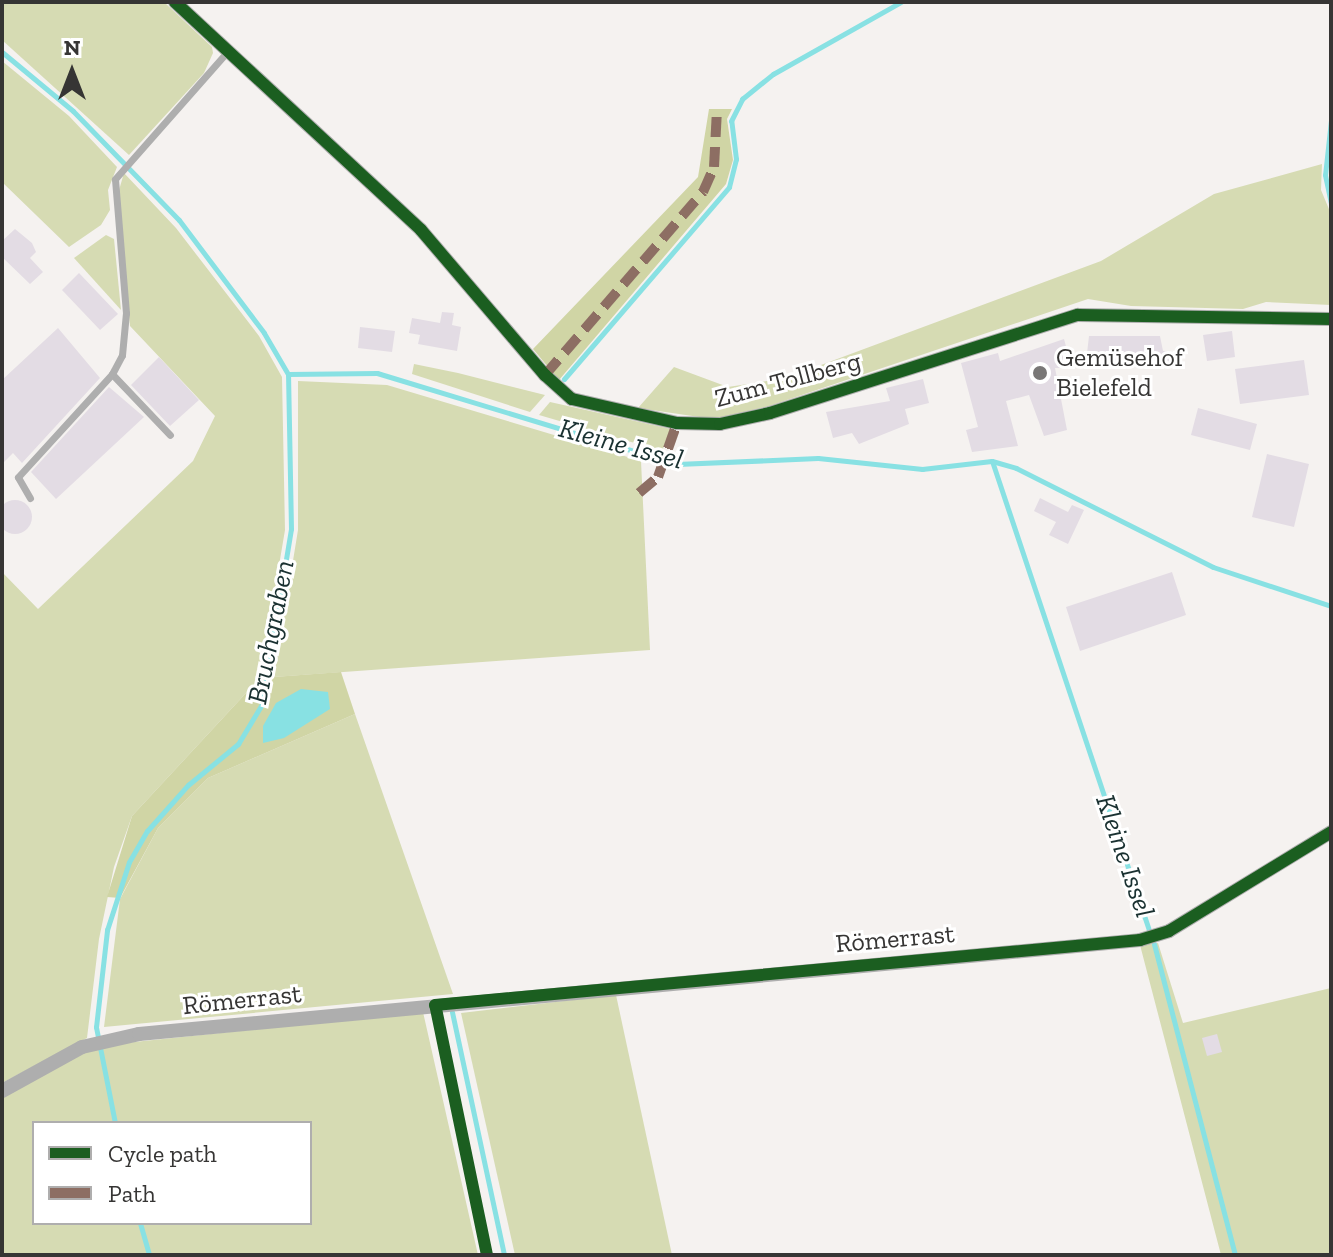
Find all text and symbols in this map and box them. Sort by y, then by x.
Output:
north arrow [32,32,112,112]
text: N [64,34,80,61]
place label: Gemüsehof Bielefeld [1056,342,1183,404]
street label: Zum Tollberg [711,345,865,415]
marker: Gemüsehof Bielefeld [1031,364,1049,382]
water label: Kleine Issel [555,411,687,477]
water label: Bruchgraben [241,557,301,707]
water label: Kleine Issel [1088,790,1162,922]
street label: Römerrast [834,918,956,960]
street label: Römerrast [181,978,303,1022]
legend [32,1121,312,1225]
text: Cycle path [108,1139,217,1168]
text: Path [108,1179,156,1208]

